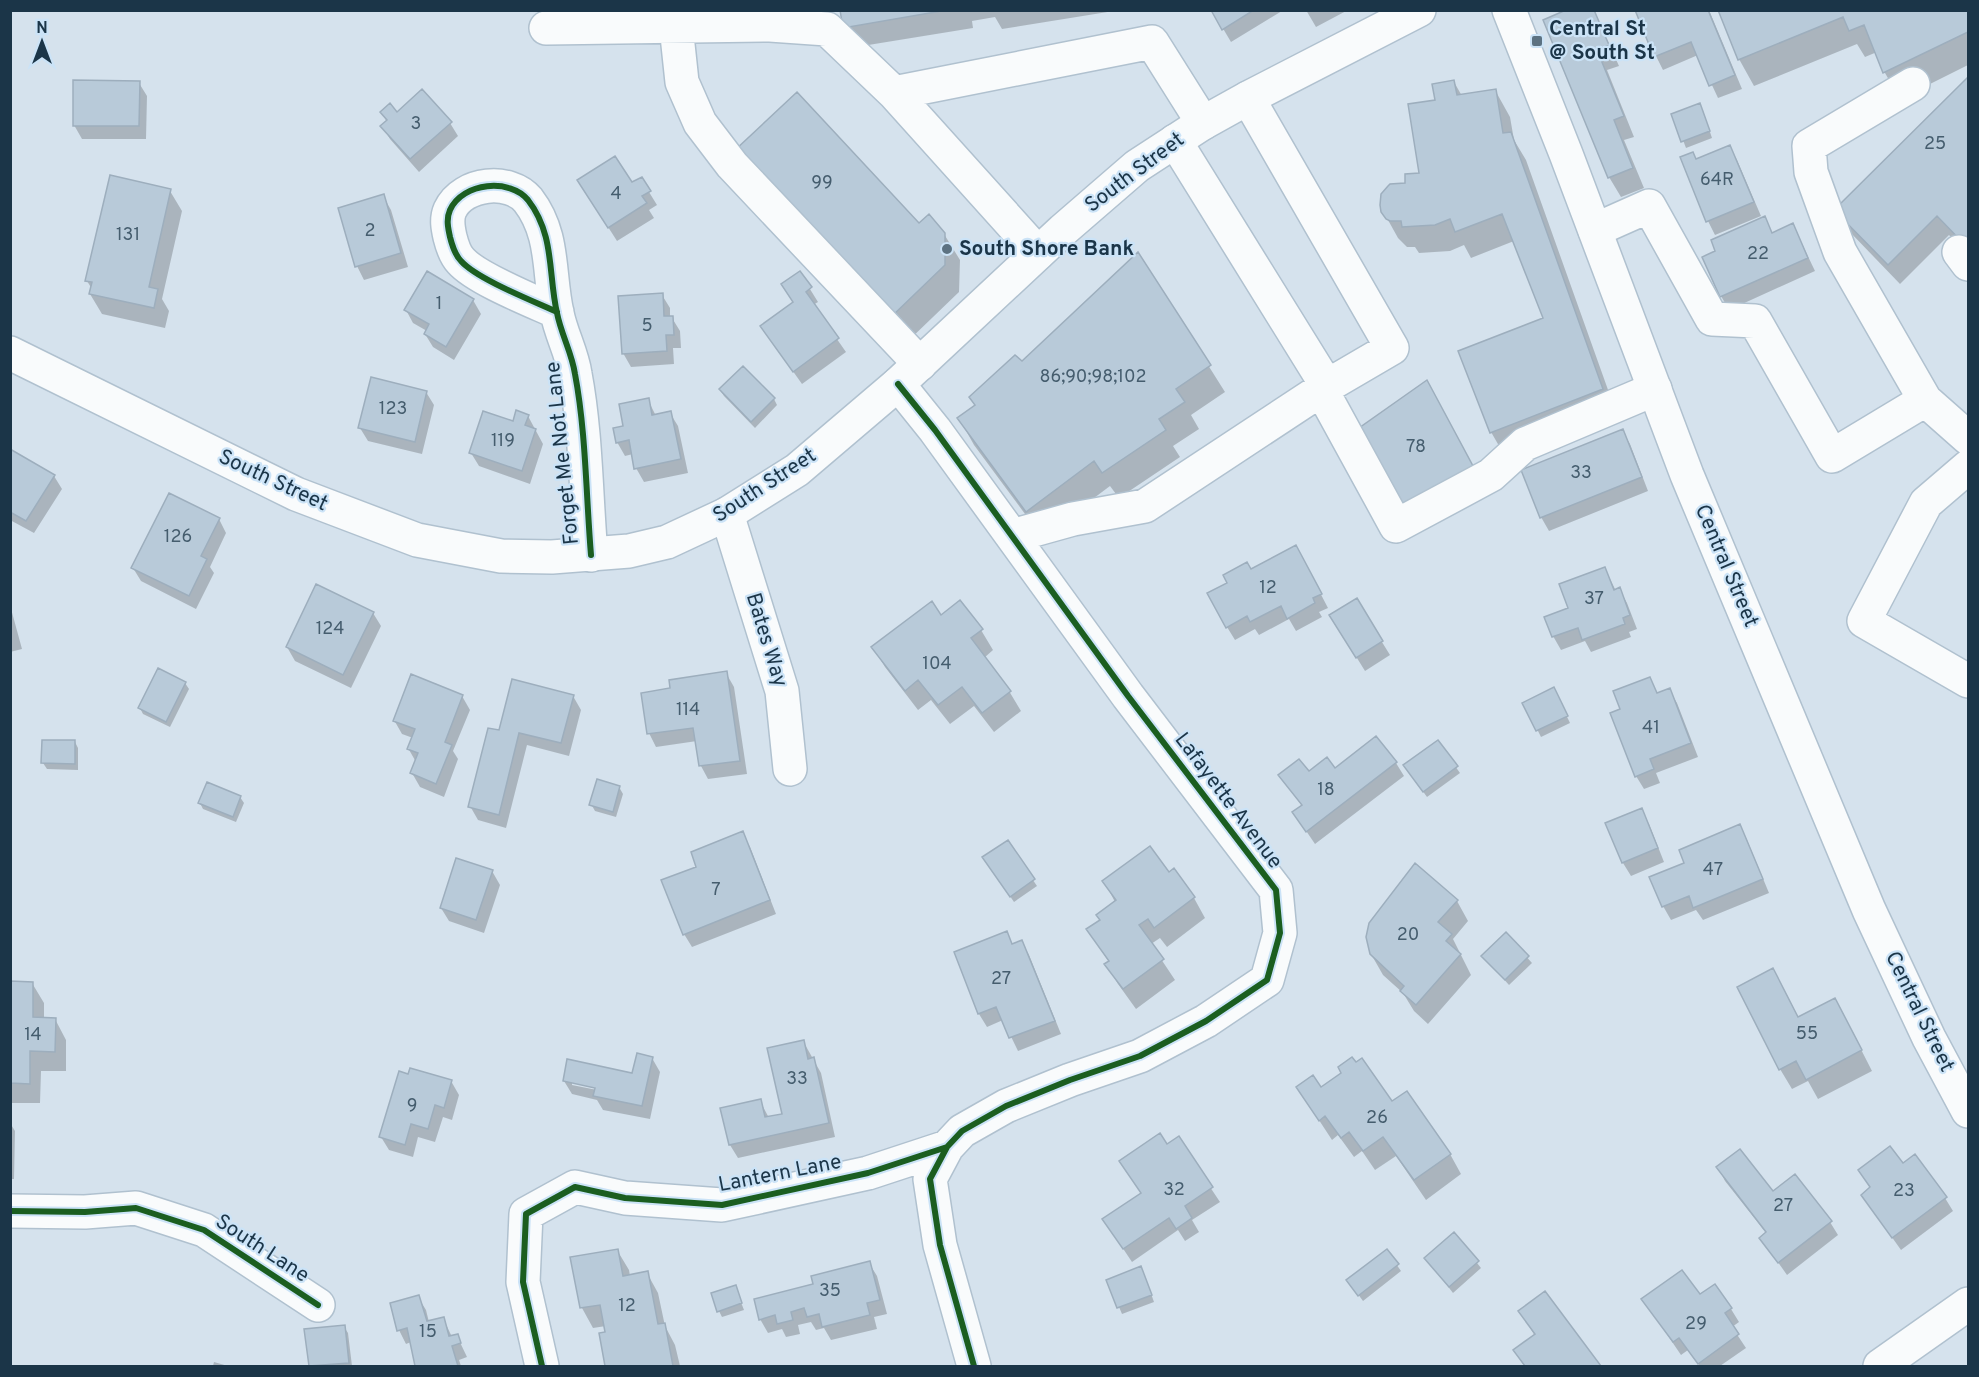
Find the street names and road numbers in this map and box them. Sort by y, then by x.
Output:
street label: South Street [1080,127,1190,219]
street label: Forget Me Not Lane [540,360,586,546]
street label: South Street [708,443,822,529]
street label: South Street [214,444,332,518]
street label: Central Street [1688,500,1764,632]
street label: Bates Way [739,590,793,690]
street label: Lafayette Avenue [1168,727,1288,875]
street label: Central Street [1878,947,1960,1077]
street label: Lantern Lane [716,1149,844,1199]
street label: South Lane [210,1209,314,1289]

